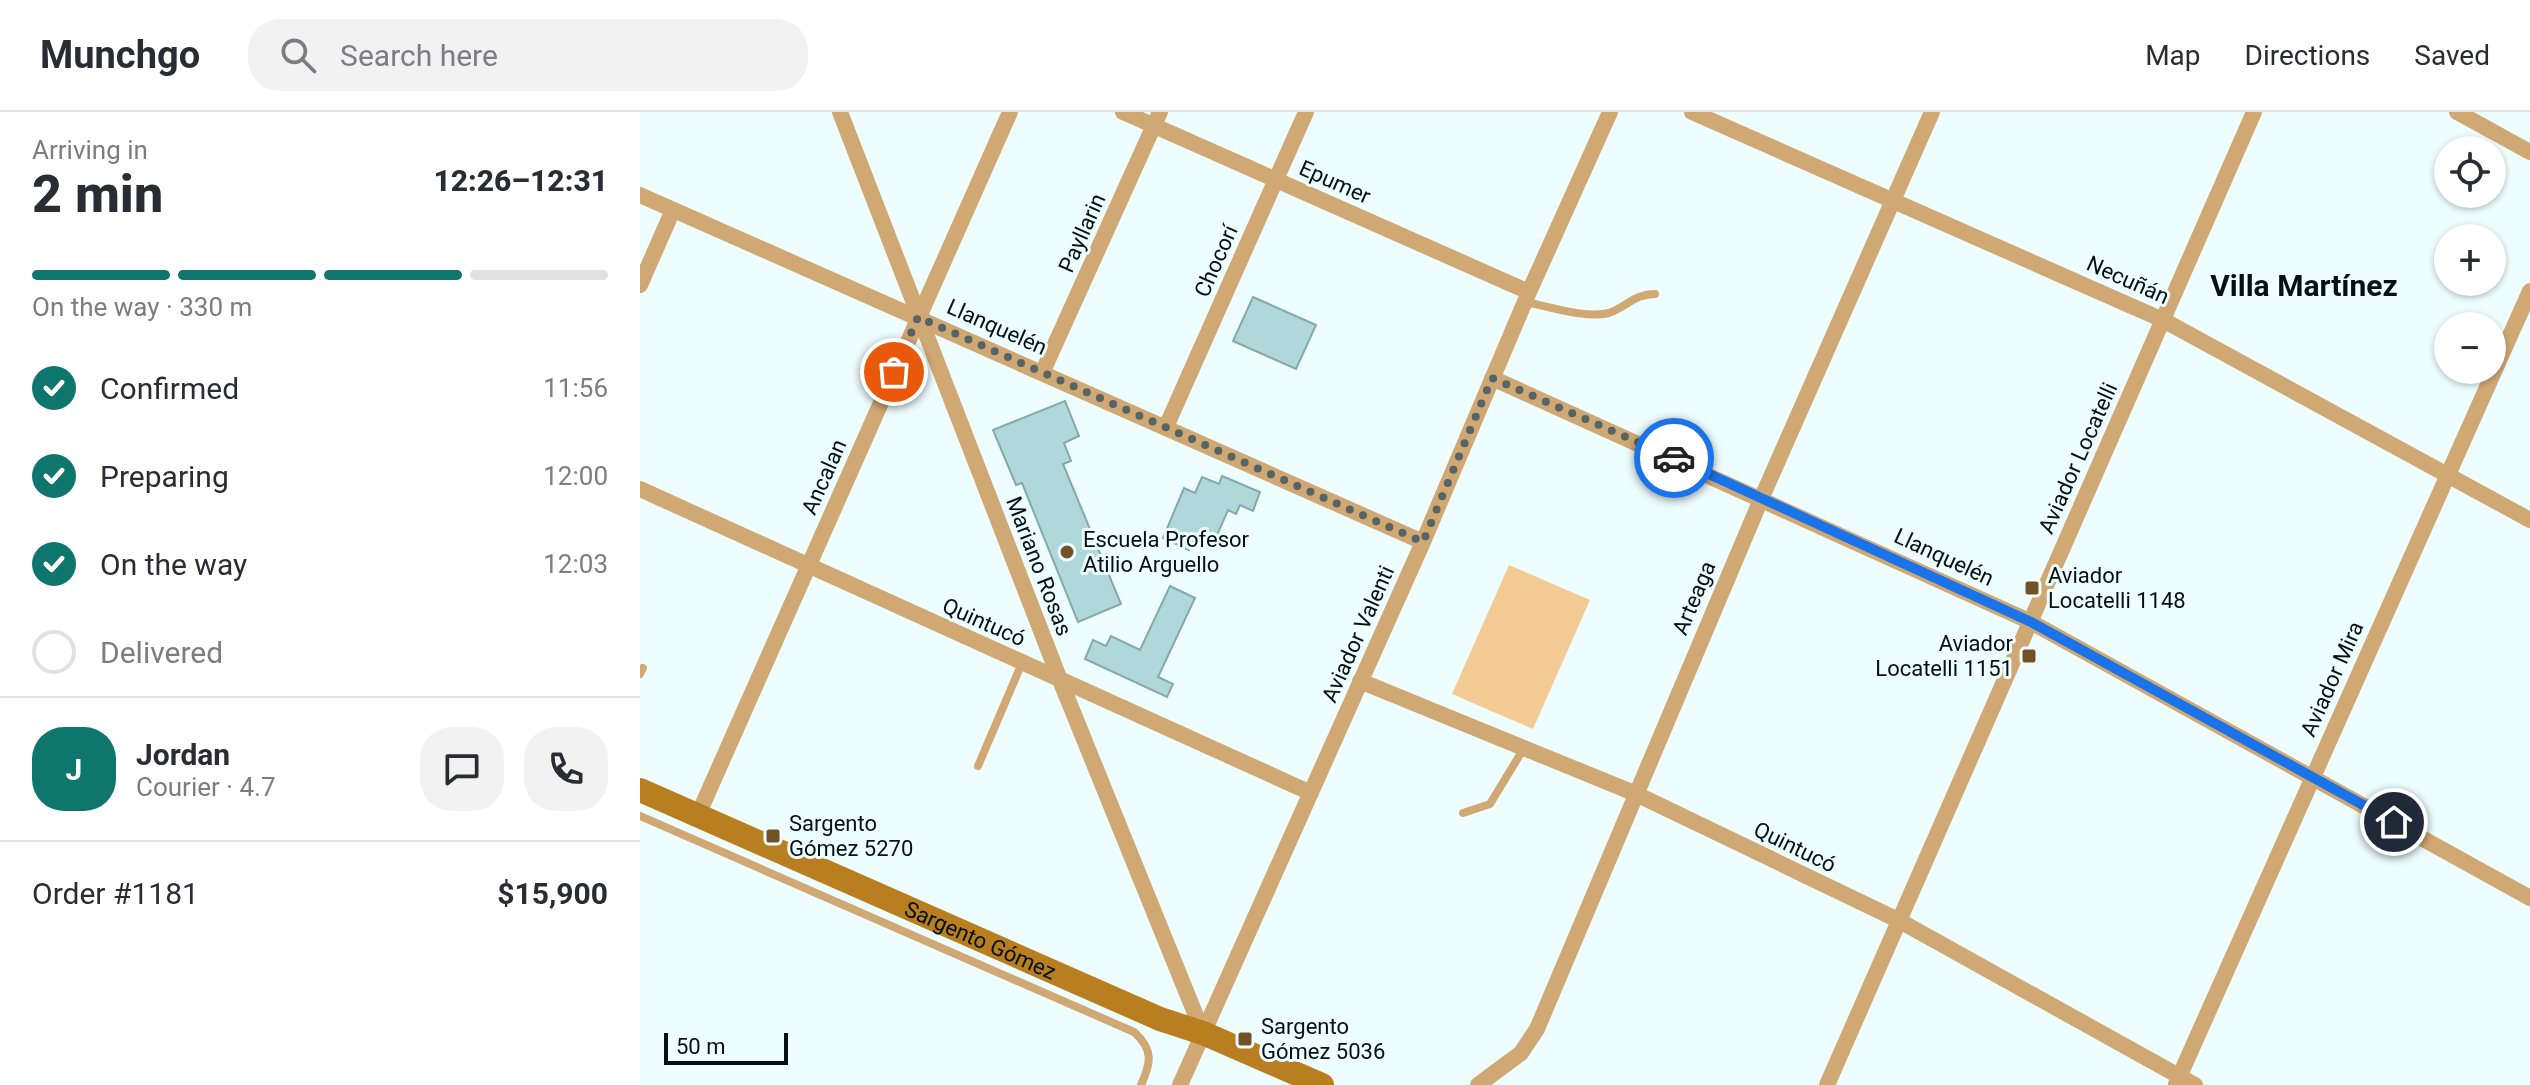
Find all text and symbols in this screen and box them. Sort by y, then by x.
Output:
search box [248,19,808,91]
text: Munchgo [40,33,200,77]
icon: search [276,33,320,77]
text: Search here [340,38,498,73]
text: Map [2145,39,2201,72]
text: Directions [2245,39,2370,72]
text: Saved [2414,39,2490,72]
text: Arriving in [32,135,148,165]
map controls [2434,136,2506,384]
button: locate [2434,136,2506,208]
street label: Epumer [1295,155,1375,209]
text: 12:26–12:31 [433,163,608,198]
text: 2 min [32,164,163,225]
street label: Payllarin [1054,190,1110,276]
street label: Chocorí [1189,220,1243,301]
button: + [2434,224,2506,296]
street label: Necuñán [2083,251,2173,309]
district label: Villa Martínez [2210,268,2398,303]
text: On the way · 330 m [32,292,252,322]
street label: Llanquelén [943,294,1051,360]
button: − [2434,312,2506,384]
pin [860,338,928,406]
icon: bag [872,350,916,394]
icon: check [32,366,76,410]
text: Confirmed [100,371,239,406]
text: 11:56 [543,373,608,403]
street label: Aviador Locatelli [2034,379,2122,537]
courier [1634,418,1714,498]
street label: Ancalan [796,436,852,518]
icon: car [1652,436,1696,480]
icon: check [32,454,76,498]
text: Preparing [100,459,229,494]
text: 12:00 [543,461,608,491]
street label: Mariano Rosas [1001,493,1077,639]
street label: Llanquelén [1890,523,1998,591]
place label: Escuela Profesor Atilio Arguello [1083,527,1250,577]
icon: check [32,542,76,586]
marker: Escuela Profesor Atilio Arguello [1058,543,1076,561]
text: On the way [100,547,247,582]
text: 12:03 [543,549,608,579]
street label: Arteaga [1667,557,1721,639]
street label: Aviador Valenti [1317,562,1399,706]
place label: Aviador Locatelli 1148 [2048,563,2186,613]
marker: Aviador Locatelli 1148 [2023,579,2041,597]
street label: Quintucó [939,593,1029,651]
street label: Aviador Mira [2296,618,2368,740]
place label: Aviador Locatelli 1151 [1875,631,2014,681]
text: Delivered [100,635,223,670]
marker: Aviador Locatelli 1151 [2020,647,2038,665]
button: chat [420,727,504,811]
button: phone [524,727,608,811]
text: Jordan [136,737,230,772]
text: J [66,752,82,787]
text: Courier · 4.7 [136,772,276,802]
pin [2360,788,2428,856]
icon: home [2372,800,2416,844]
place label: Sargento Gómez 5270 [789,811,913,861]
street label: Quintucó [1750,816,1840,878]
marker: Sargento Gómez 5270 [764,827,782,845]
text: Order #1181 [32,876,199,911]
text: $15,900 [497,876,608,911]
street label: Sargento Gómez [901,896,1060,984]
place label: Sargento Gómez 5036 [1261,1014,1385,1064]
scale bar [664,1029,788,1065]
marker: Sargento Gómez 5036 [1236,1030,1254,1048]
text: 50 m [676,1034,725,1059]

